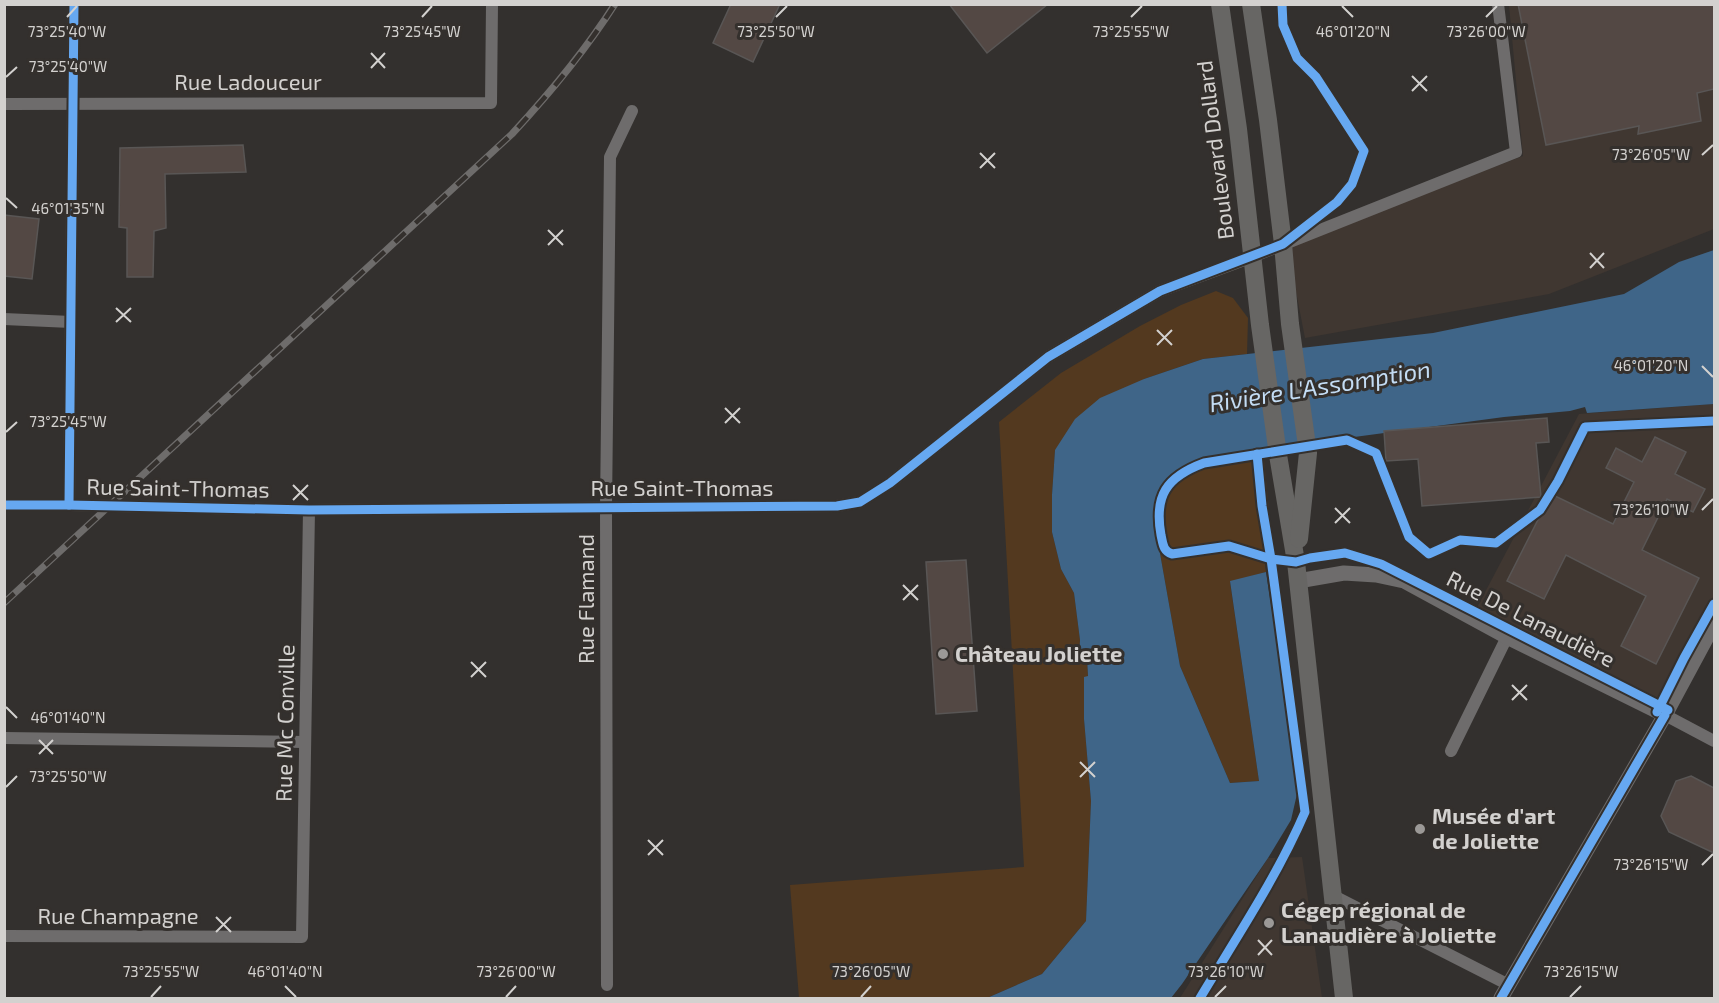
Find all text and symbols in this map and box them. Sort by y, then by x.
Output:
text: 73°25'40"W [28,22,106,40]
text: 73°25'45"W [383,22,461,40]
text: 73°25'50"W [737,22,815,40]
text: 73°25'55"W [1093,22,1169,40]
text: 46°01'20"N [1316,22,1390,40]
text: 73°26'00"W [1446,22,1526,40]
text: 73°25'40"W [29,57,107,75]
street label: Boulevard Dollard [1190,59,1238,241]
street label: Rue Ladouceur [174,68,322,94]
text: 73°26'05"W [1612,145,1690,163]
text: 46°01'35"N [31,199,105,217]
water label: Rivière L'Assomption [1207,354,1433,417]
text: 46°01'20"N [1614,356,1688,374]
text: 73°25'45"W [29,412,107,430]
street label: Rue Saint-Thomas [86,472,270,502]
street label: Rue Saint-Thomas [590,474,774,500]
text: 73°26'10"W [1613,500,1689,518]
street label: Rue Flamand [572,534,598,664]
street label: Rue De Lanaudière [1443,564,1620,672]
place label: Château Joliette [955,640,1122,666]
street label: Rue Mc Conville [270,644,298,802]
marker: Château Joliette [936,647,950,661]
text: 46°01'40"N [30,708,106,726]
text: 73°25'50"W [29,767,107,785]
place label: Musée d'art de Joliette [1432,802,1555,853]
marker: Musée d'art de Joliette [1413,822,1427,836]
text: 73°26'15"W [1613,855,1689,873]
place label: Cégep régional de Lanaudière à Joliette [1281,896,1496,947]
street label: Rue Champagne [37,902,199,928]
marker: Cégep régional de Lanaudière à Joliette [1262,916,1276,930]
text: 73°25'55"W [123,962,199,980]
text: 46°01'40"N [247,962,323,980]
text: 73°26'00"W [476,962,556,980]
text: 73°26'05"W [832,962,910,980]
text: 73°26'10"W [1188,962,1264,980]
text: 73°26'15"W [1543,962,1619,980]

